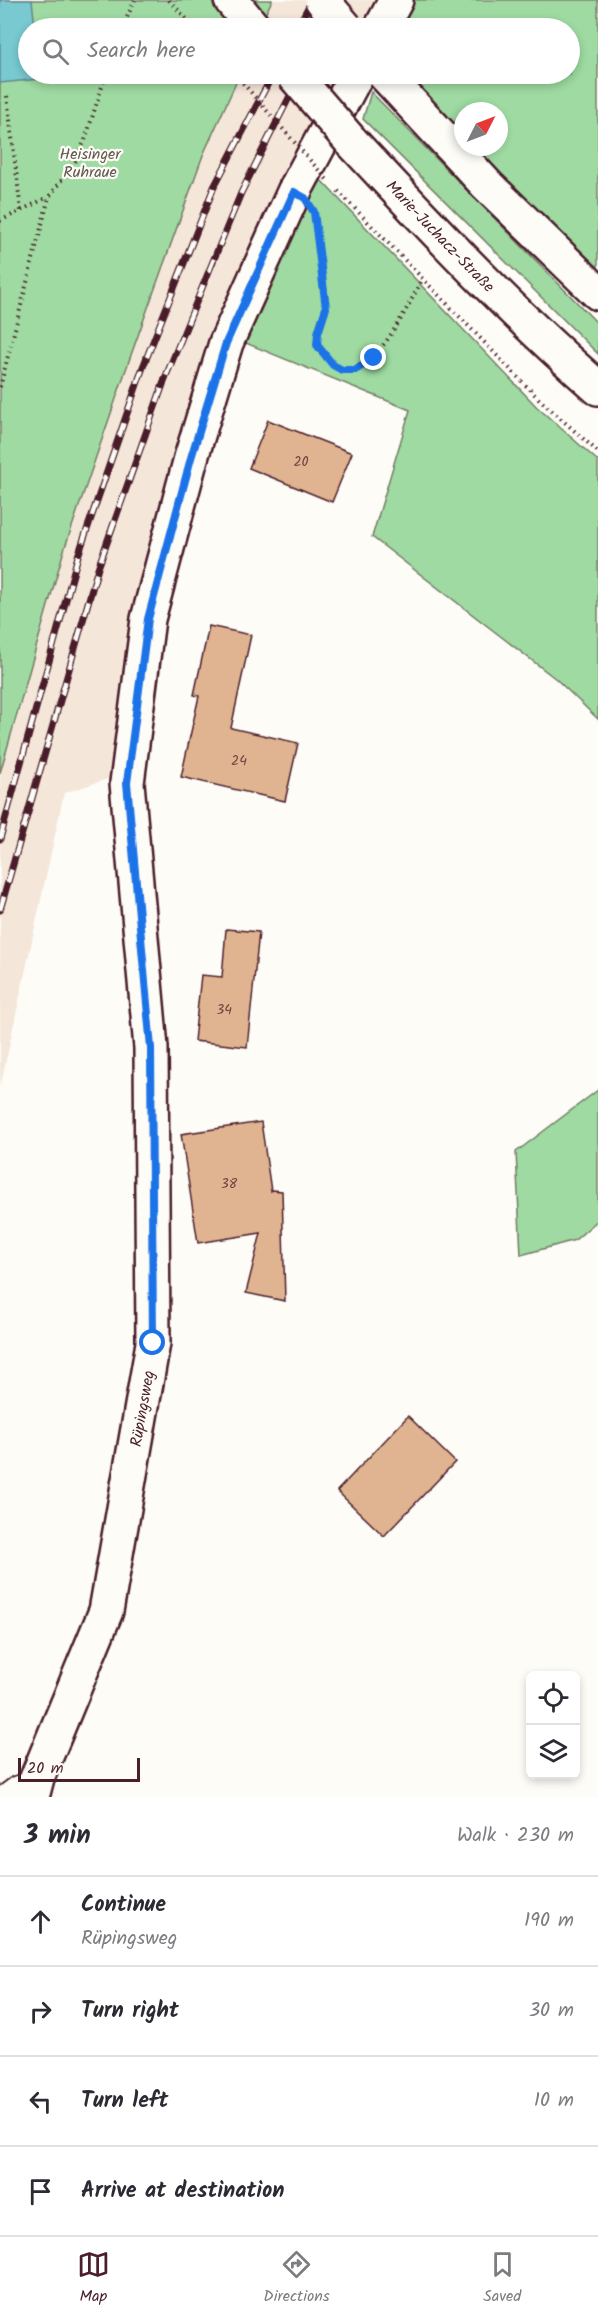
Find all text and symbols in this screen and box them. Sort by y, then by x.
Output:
search box [18,18,580,84]
text: Search here [87,34,195,69]
icon: search [39,35,72,68]
north arrow [454,102,508,156]
park label: Heisinger Ruhraue [60,142,122,185]
street label: Marie-Juchacz-Straße [379,175,500,299]
route end [360,344,386,370]
house number: 20 [293,451,309,473]
house number: 24 [231,750,247,772]
house number: 34 [216,999,232,1021]
house number: 38 [221,1173,238,1195]
route start [139,1329,165,1355]
street label: Rüpingsweg [124,1369,162,1449]
map controls [526,1671,580,1779]
button: locate [526,1671,580,1725]
button: layers [526,1725,580,1779]
scale bar [18,1755,140,1782]
text: 20 m [27,1756,63,1781]
text: 3 min [24,1815,91,1857]
text: Walk · 230 m [457,1820,574,1852]
text: Continue [81,1888,166,1923]
icon: ahead [24,1905,57,1938]
text: 190 m [524,1905,574,1937]
text: Rüpingsweg [81,1923,177,1955]
text: Turn right [81,1994,179,2029]
icon: right [24,1995,57,2028]
text: 30 m [529,1995,574,2027]
text: Turn left [81,2084,168,2119]
icon: left [24,2085,57,2118]
text: 10 m [534,2085,574,2117]
text: Arrive at destination [81,2174,284,2209]
icon: arrive [24,2175,57,2208]
tab: Map [77,2248,110,2309]
tab: Directions [263,2248,330,2309]
tab: Saved [483,2248,521,2309]

